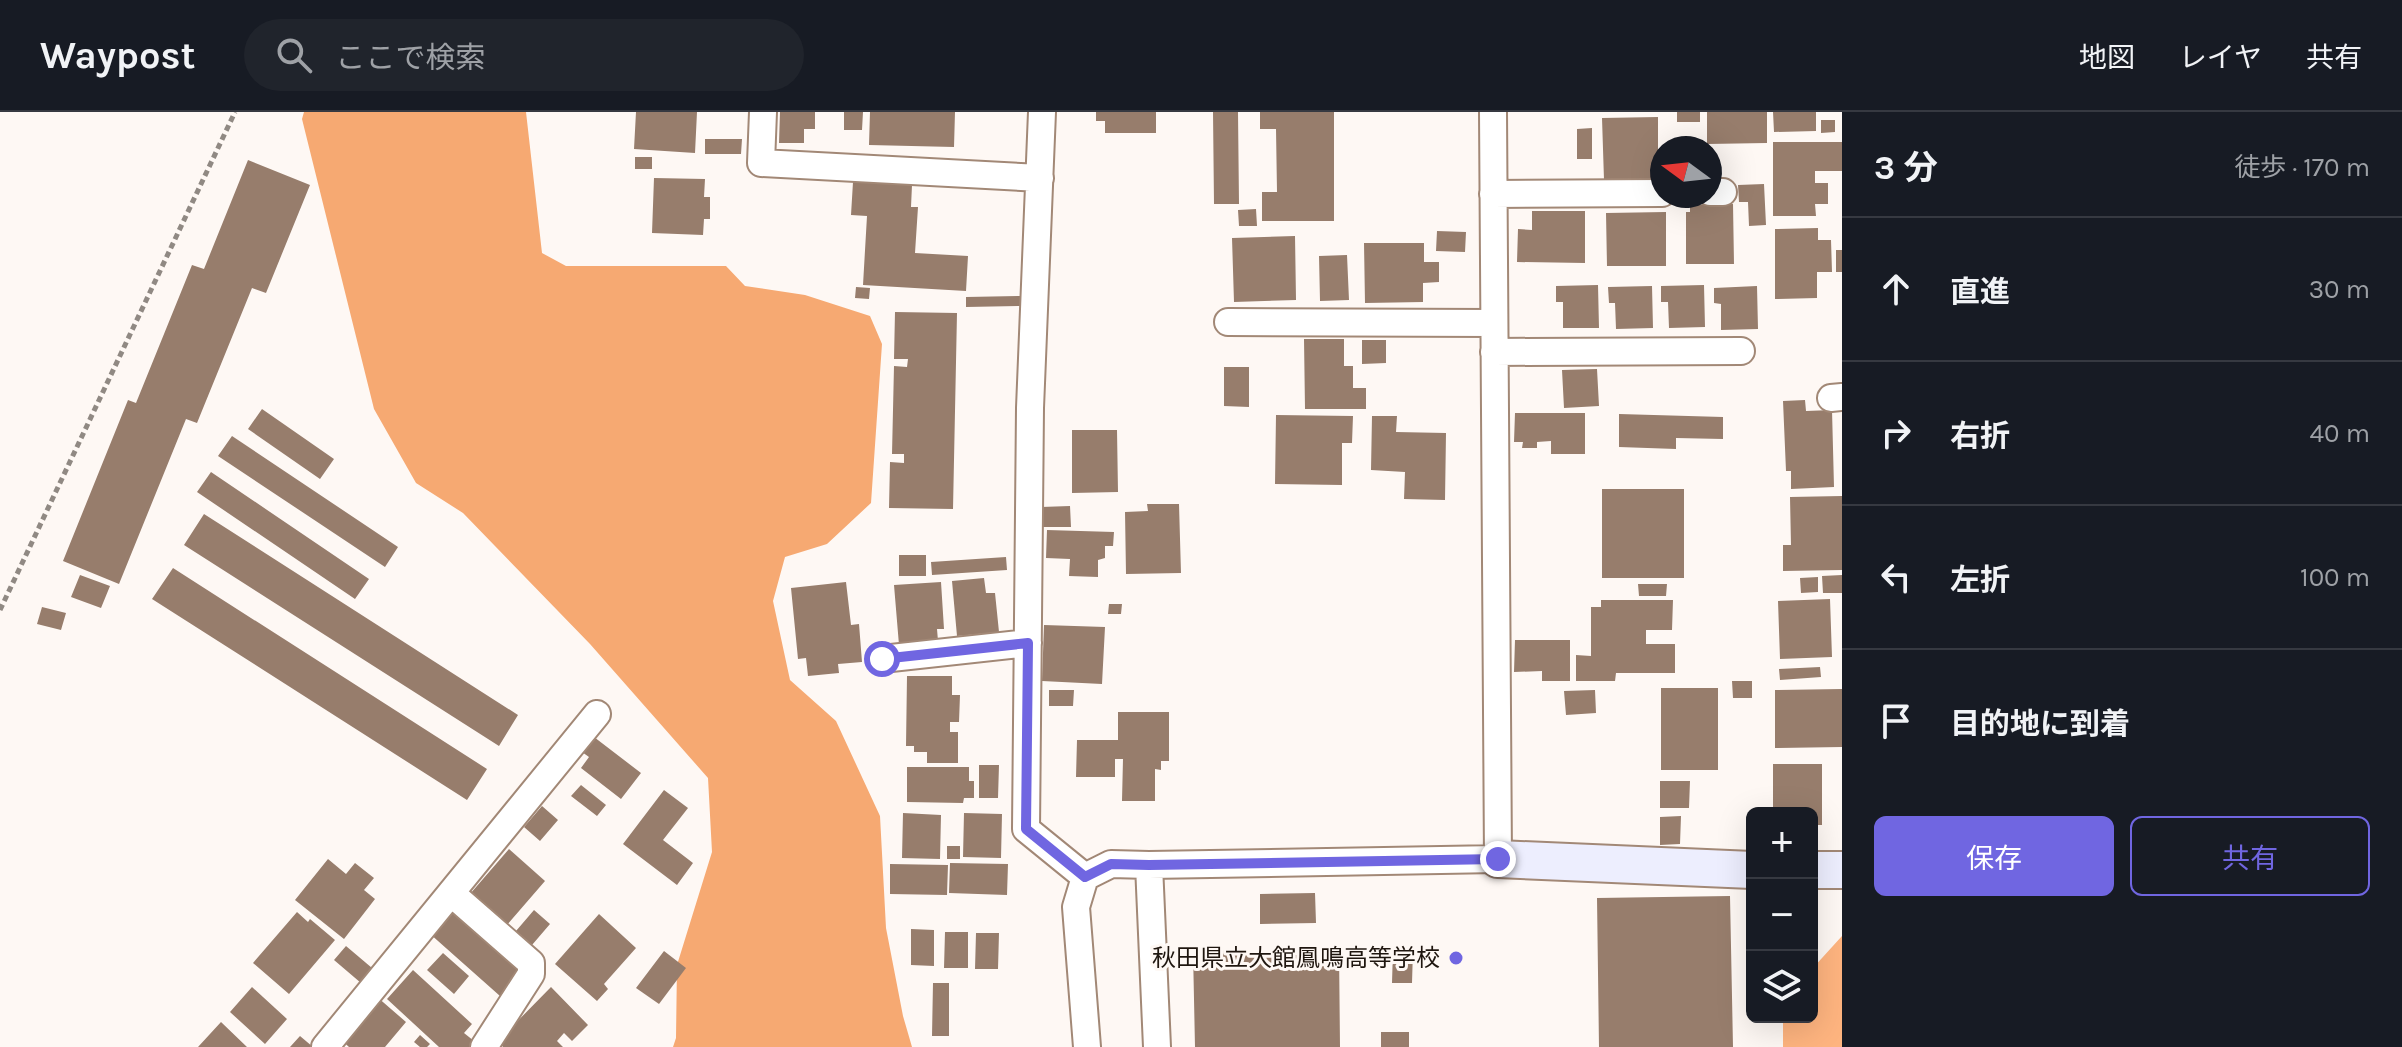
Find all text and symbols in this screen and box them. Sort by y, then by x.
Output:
search box [244,19,804,91]
text: Waypost [40,33,196,78]
icon: search [272,33,316,77]
text: ここで検索 [336,40,486,76]
text: 地図 [2079,41,2135,74]
text: レイヤ [2179,41,2262,74]
text: 共有 [2306,41,2362,74]
north arrow [1650,136,1722,208]
text: 3 分 [1874,148,1938,188]
text: 徒歩 · 170 m [2234,152,2370,183]
icon: ahead [1874,267,1918,311]
text: 直進 [1950,274,2010,310]
text: 30 m [2309,274,2370,305]
icon: right [1874,411,1918,455]
text: 右折 [1950,418,2010,454]
text: 40 m [2310,418,2370,449]
icon: left [1874,555,1918,599]
text: 左折 [1950,562,2010,598]
text: 100 m [2300,562,2370,593]
route start [864,641,900,677]
icon: arrive [1874,699,1918,743]
text: 目的地に到着 [1950,706,2130,742]
map controls [1746,807,1818,1023]
button: + [1746,807,1818,879]
button: 保存 [1874,816,2114,896]
button: 共有 [2130,816,2370,896]
route end [1480,841,1516,877]
button: − [1746,879,1818,951]
place label: 秋田県立大館鳳鳴高等学校 [1152,944,1440,972]
marker: 秋田県立大館鳳鳴高等学校 [1447,949,1465,967]
button: layers [1746,951,1818,1023]

